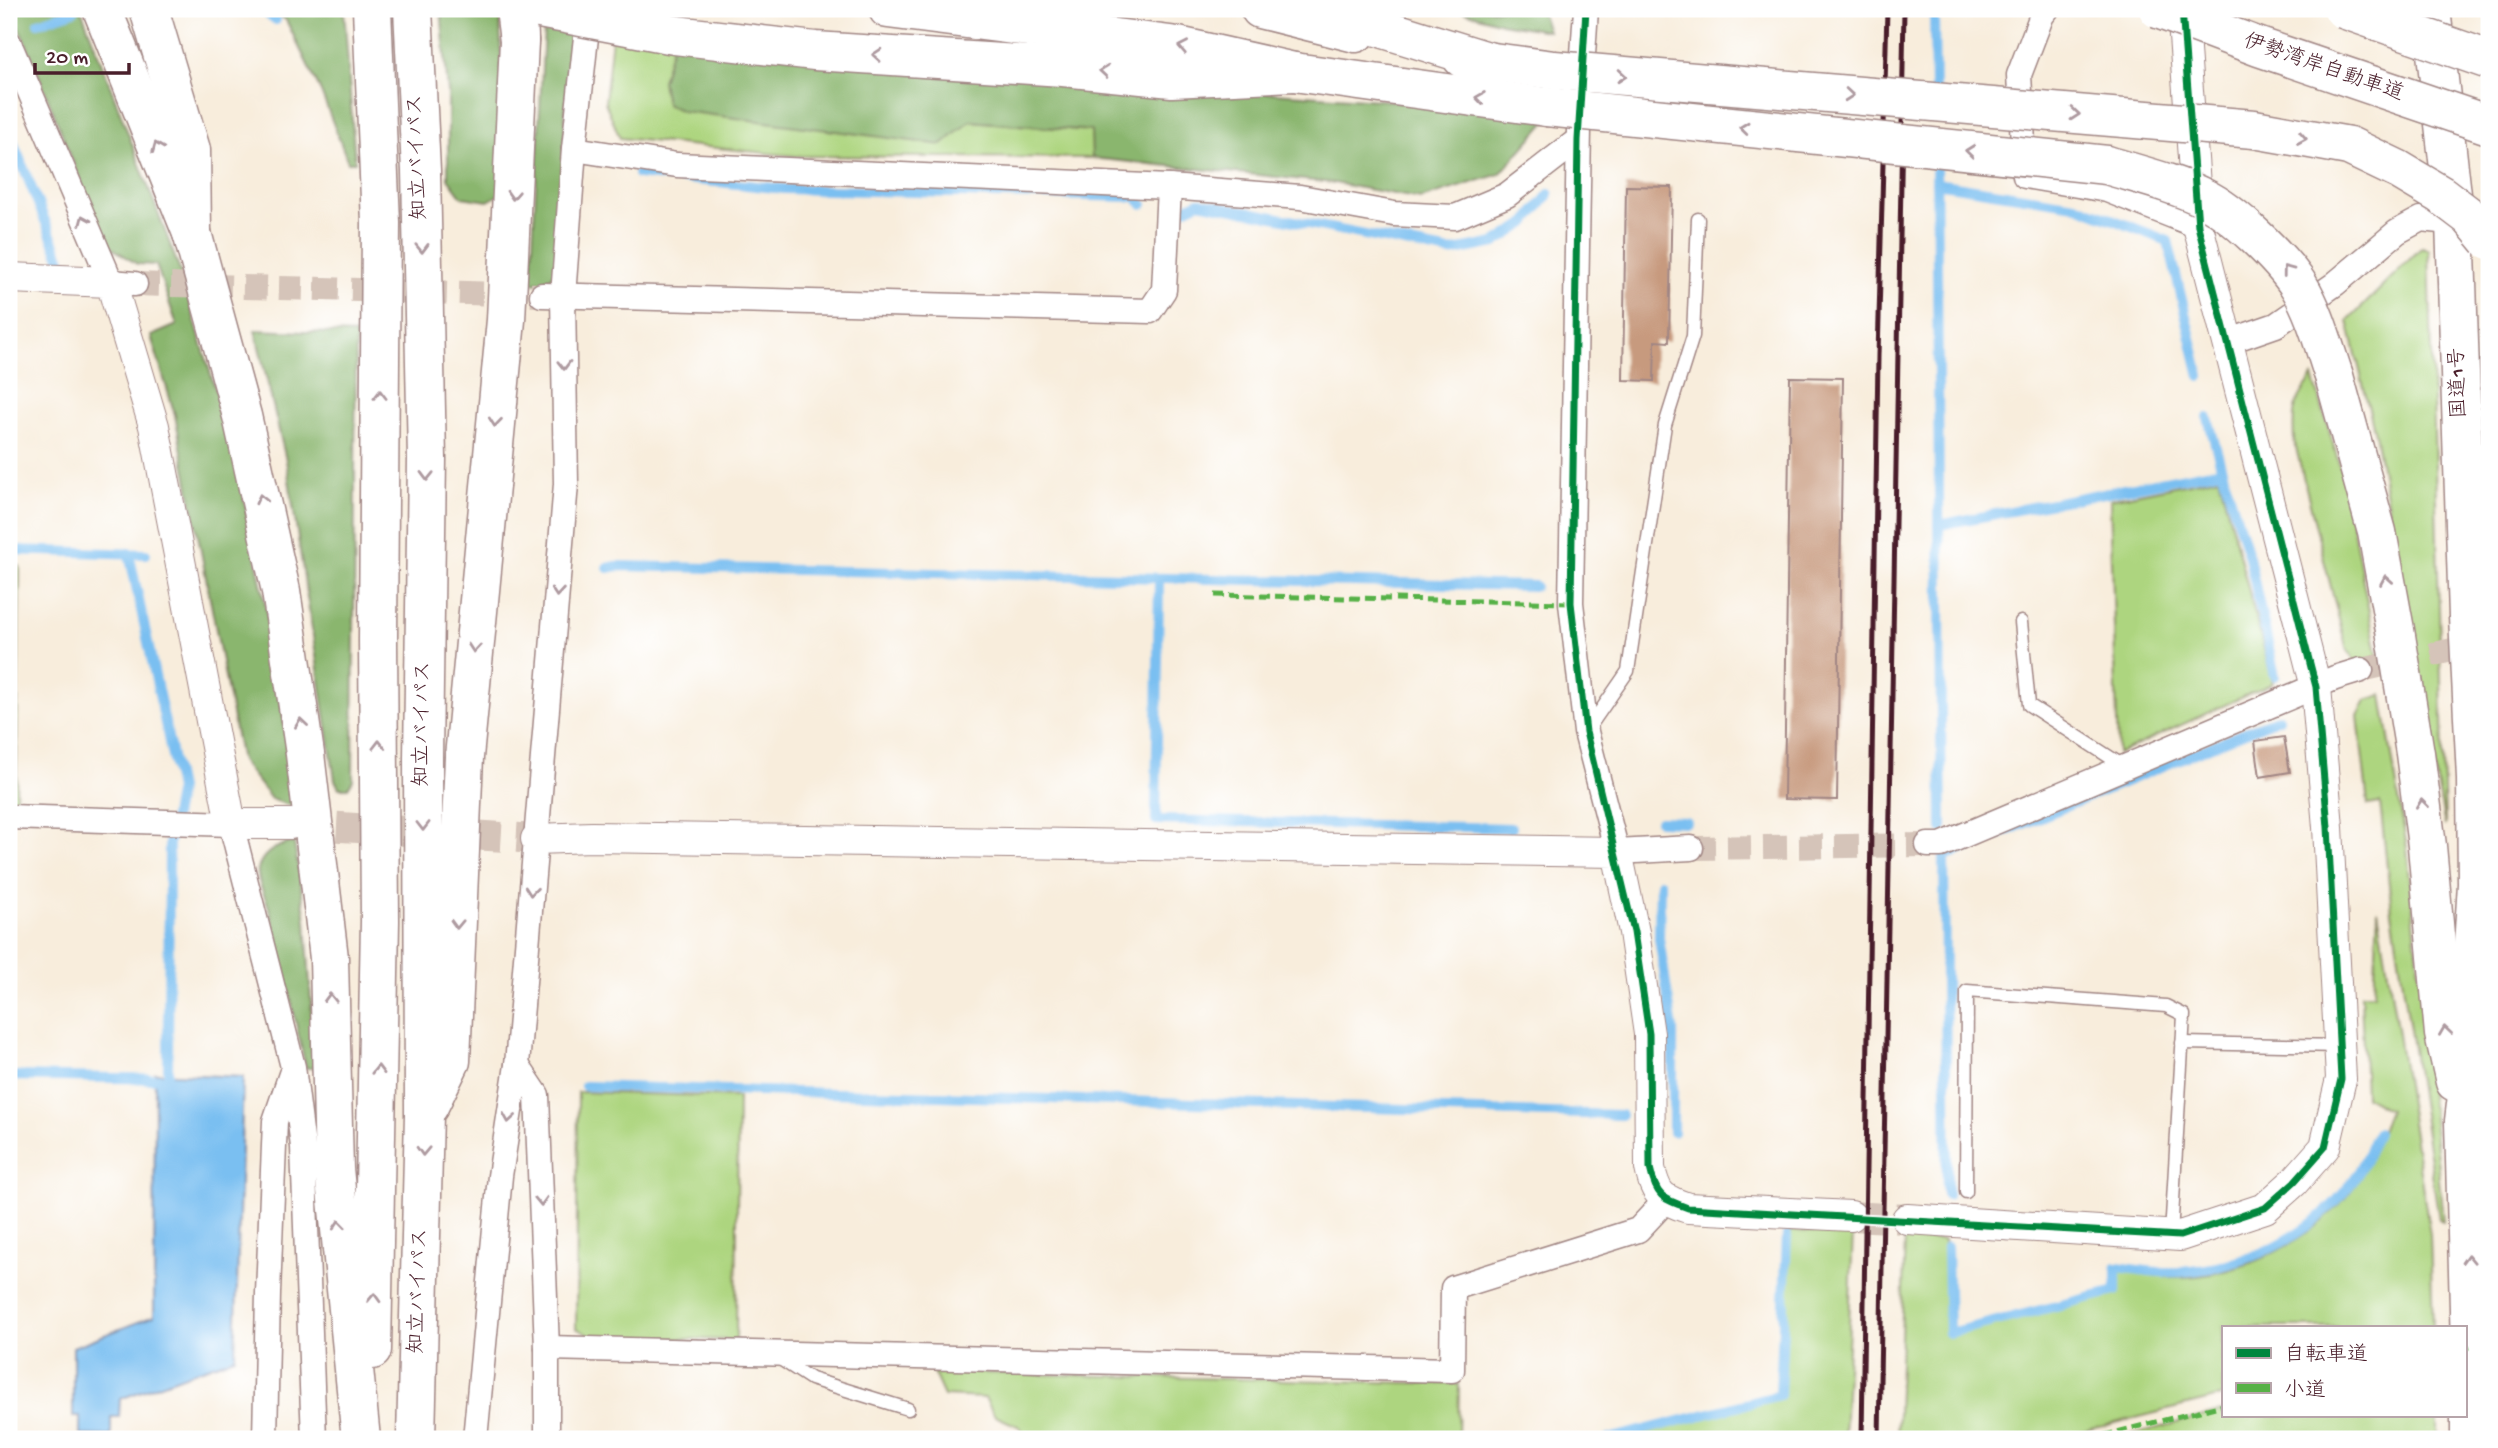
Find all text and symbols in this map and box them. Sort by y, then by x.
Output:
street label: 伊勢湾岸自動車道 [2240,28,2407,108]
scale bar [35,32,130,76]
one-way arrow [1177,40,1189,55]
text: 20 m [46,47,88,72]
one-way arrow [871,48,882,63]
one-way arrow [1098,64,1109,79]
one-way arrow [1617,68,1628,83]
one-way arrow [1843,87,1854,102]
one-way arrow [1474,91,1486,106]
street label: 知立バイパス [403,94,434,220]
one-way arrow [2070,106,2081,121]
one-way arrow [1738,120,1750,135]
one-way arrow [2295,129,2307,144]
one-way arrow [151,142,165,154]
one-way arrow [1965,144,1976,159]
one-way arrow [506,190,521,201]
one-way arrow [78,214,92,227]
one-way arrow [415,243,430,254]
one-way arrow [2282,265,2295,278]
street label: 国道1号 [2445,347,2474,419]
one-way arrow [556,360,572,370]
one-way arrow [372,389,388,399]
one-way arrow [488,416,503,427]
one-way arrow [419,471,435,482]
one-way arrow [254,493,269,505]
one-way arrow [2379,574,2394,586]
one-way arrow [550,586,565,597]
one-way arrow [467,643,482,654]
street label: 知立バイパス [409,661,438,787]
one-way arrow [294,717,309,729]
one-way arrow [371,739,387,749]
one-way arrow [2415,798,2430,810]
one-way arrow [415,821,431,831]
one-way arrow [523,886,538,897]
one-way arrow [449,919,464,930]
one-way arrow [322,992,337,1003]
one-way arrow [2437,1025,2452,1036]
one-way arrow [370,1064,386,1075]
one-way arrow [501,1112,516,1124]
one-way arrow [416,1146,431,1157]
one-way arrow [533,1196,549,1206]
one-way arrow [332,1219,347,1231]
street label: 知立バイパス [404,1228,435,1354]
one-way arrow [2460,1254,2475,1265]
one-way arrow [366,1292,382,1302]
legend [2222,1326,2466,1416]
text: 自転車道 [2284,1342,2368,1369]
text: 小道 [2284,1379,2326,1405]

